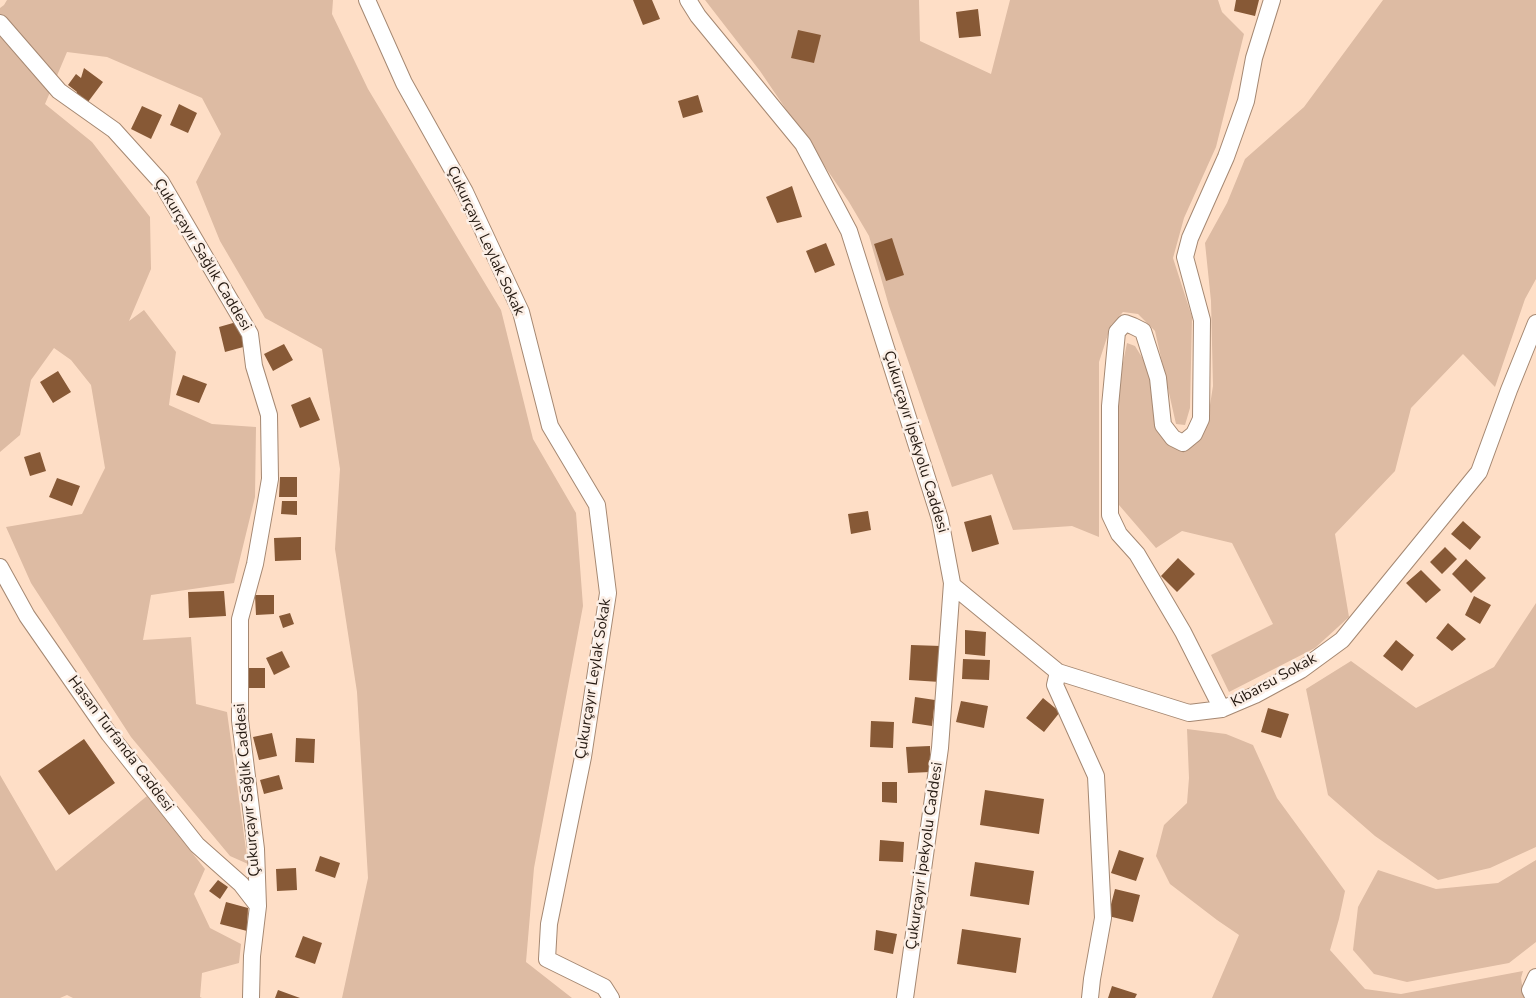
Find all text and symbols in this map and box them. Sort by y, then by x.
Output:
street label: Çukurçayır Leylak Sokak [442,164,528,318]
street label: Çukurçayır Sağlık Caddesi [150,176,254,334]
street label: Çukurçayır İpekyolu Caddesi [879,349,951,535]
street label: Çukurçayır Leylak Sokak [572,597,616,761]
street label: Kibarsu Sokak [1228,650,1320,712]
street label: Hasan Turfanda Caddesi [63,673,177,815]
street label: Çukurçayır Sağlık Caddesi [231,703,265,877]
street label: Çukurçayır İpekyolu Caddesi [903,761,947,951]

